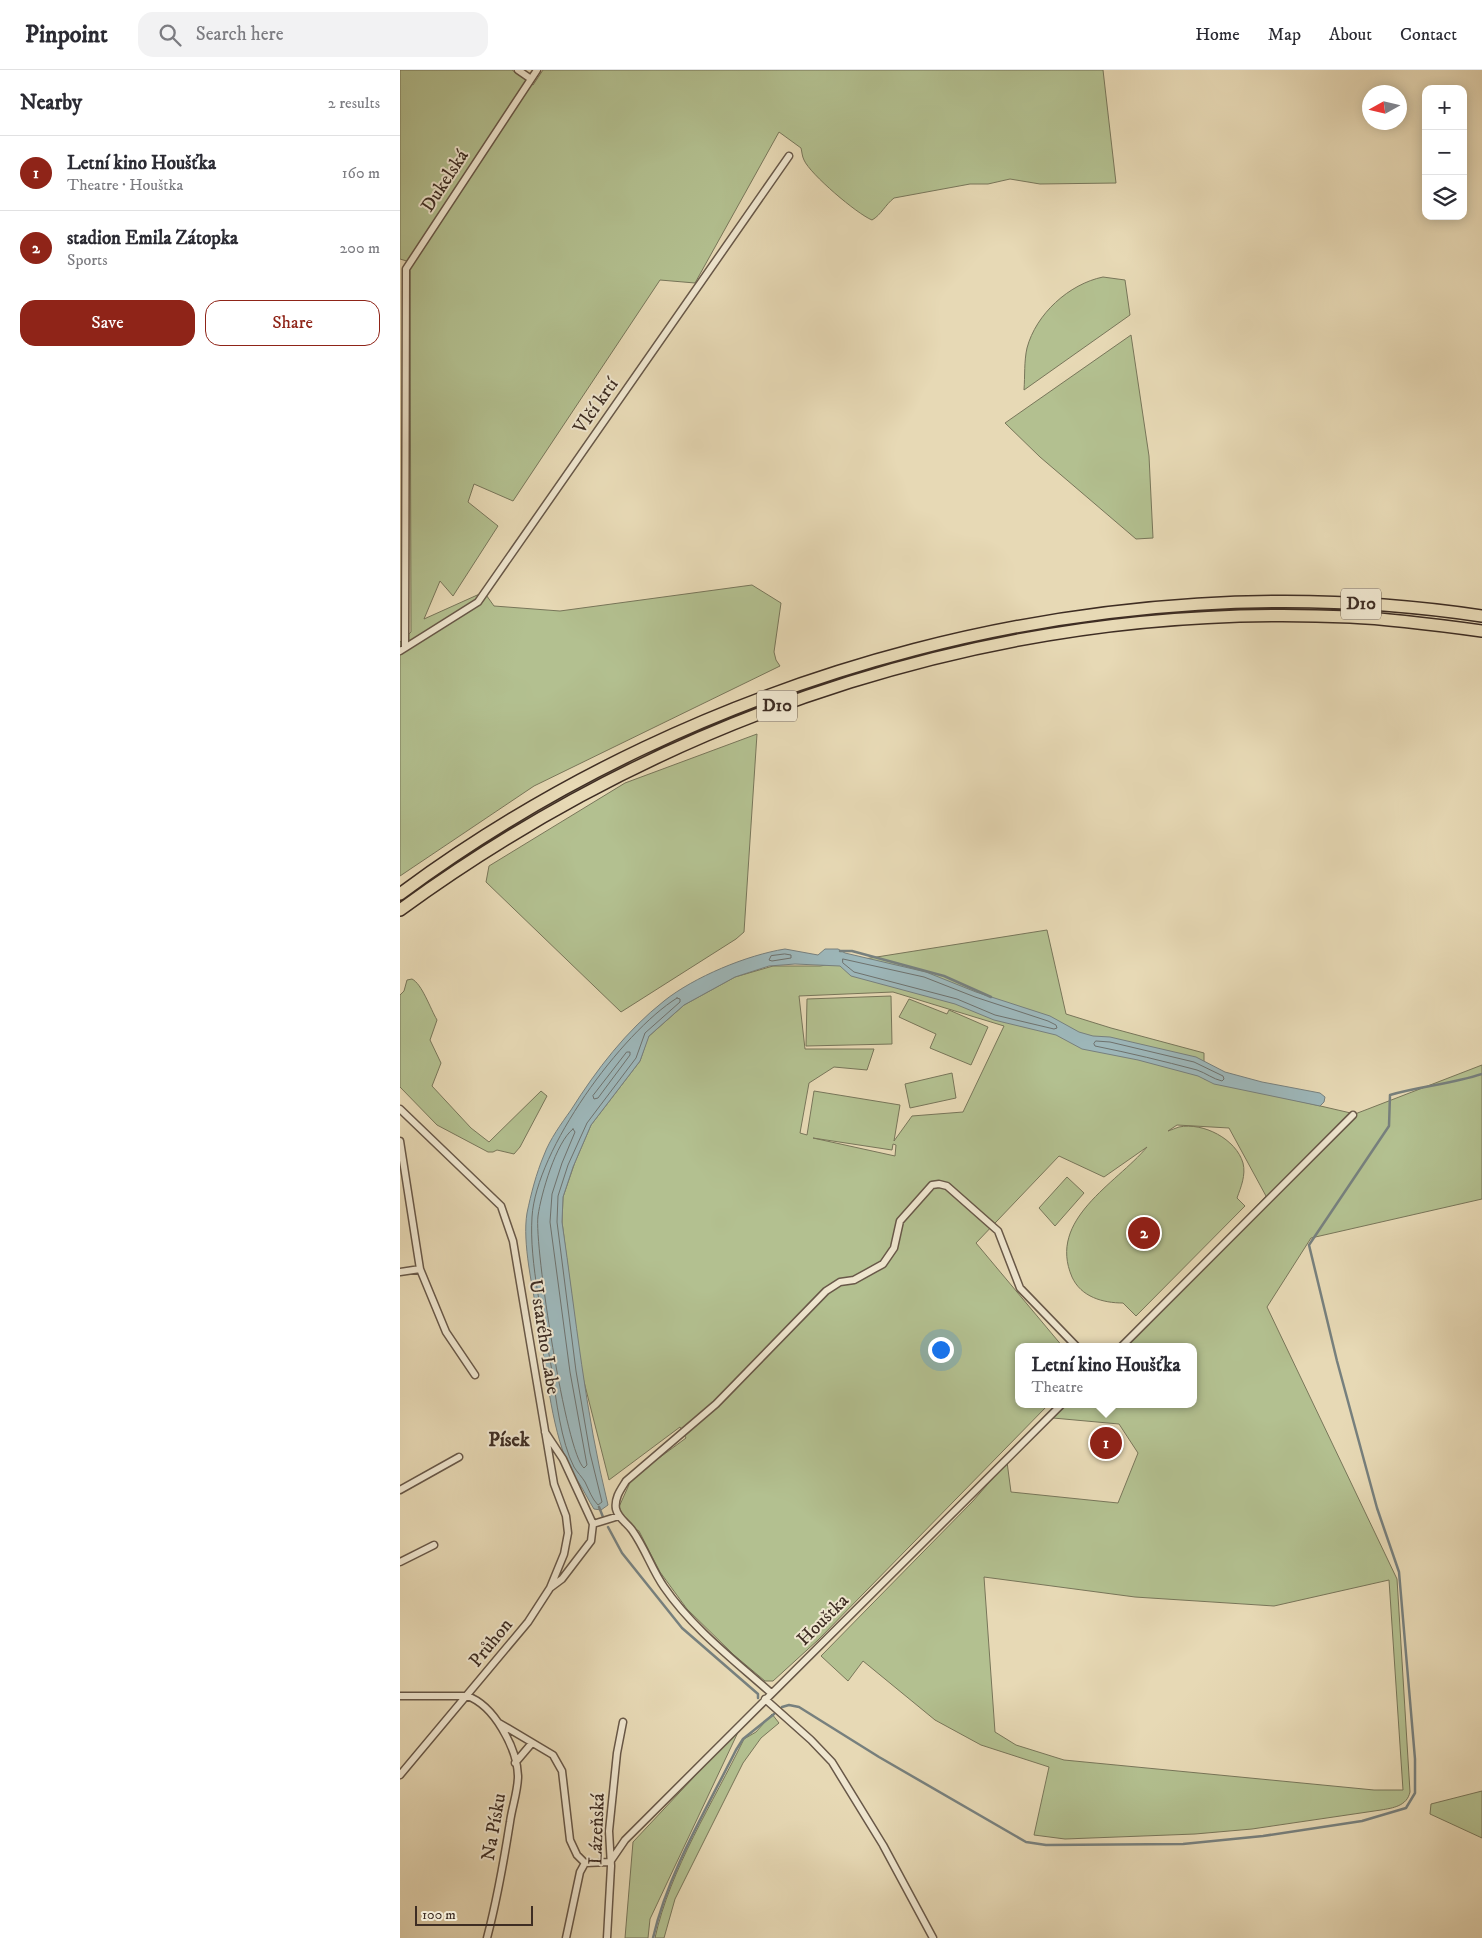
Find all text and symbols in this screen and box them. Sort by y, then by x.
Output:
search box [138,12,488,57]
text: Pinpoint [25,20,108,50]
icon: search [156,21,184,49]
text: Search here [196,23,284,46]
text: Home [1195,24,1240,46]
text: Map [1268,24,1301,46]
text: About [1329,24,1372,46]
text: Contact [1400,24,1457,46]
north arrow [1362,85,1407,130]
map controls [1422,85,1467,220]
button: + [1422,85,1467,130]
text: Nearby [20,90,82,116]
text: 2 results [328,93,380,113]
button: − [1422,130,1467,175]
street label: Dukelská [416,145,474,217]
text: Letní kino Houšťka [67,152,216,175]
text: 1 [33,163,39,183]
text: 160 m [342,163,380,183]
text: Theatre · Houštka [67,175,183,195]
button: layers [1422,175,1467,220]
text: stadion Emila Zátopka [67,227,238,250]
text: 2 [32,238,40,258]
text: 200 m [339,238,380,258]
text: Sports [67,250,108,270]
button: Save [20,300,195,346]
button: Share [205,300,380,346]
street label: Vlčí krtí [568,373,624,439]
road number: D10 [1341,588,1381,620]
road number: D10 [757,690,797,722]
pin: 2 [1128,1214,1160,1252]
street label: U starého Labe [524,1278,564,1396]
your location [928,1337,954,1363]
popup [1015,1343,1197,1408]
text: Letní kino Houšťka [1031,1354,1181,1377]
text: Theatre [1031,1377,1083,1397]
pin: 1 [1090,1424,1122,1462]
district label: Písek [488,1428,531,1453]
street label: Houštka [792,1589,854,1651]
street label: Průhon [464,1614,518,1672]
street label: Na Písku [477,1792,511,1862]
street label: Lázeňská [584,1793,610,1865]
scale bar [415,1903,532,1926]
text: 100 m [422,1906,456,1924]

